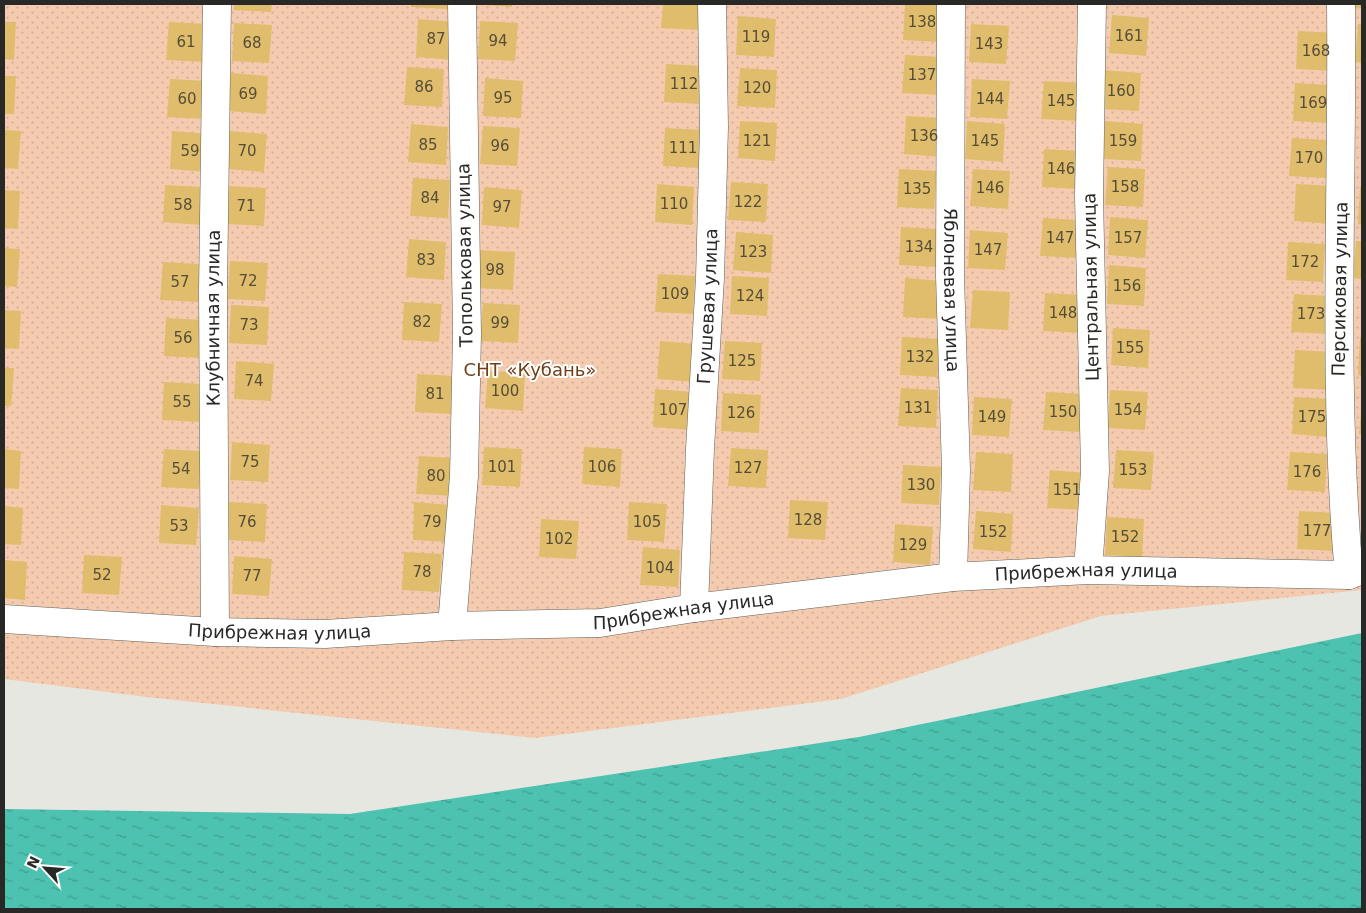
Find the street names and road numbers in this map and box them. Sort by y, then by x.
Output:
street label: Топольковая улица [452,163,477,348]
street label: Центральная улица [1078,193,1103,381]
street label: Персиковая улица [1327,201,1352,377]
street label: Яблоневая улица [940,208,964,372]
street label: Грушевая улица [693,228,721,385]
street label: Клубничная улица [202,229,224,406]
street label: Прибрежная улица [994,559,1178,585]
street label: Прибрежная улица [593,587,775,633]
street label: Прибрежная улица [187,619,372,644]

